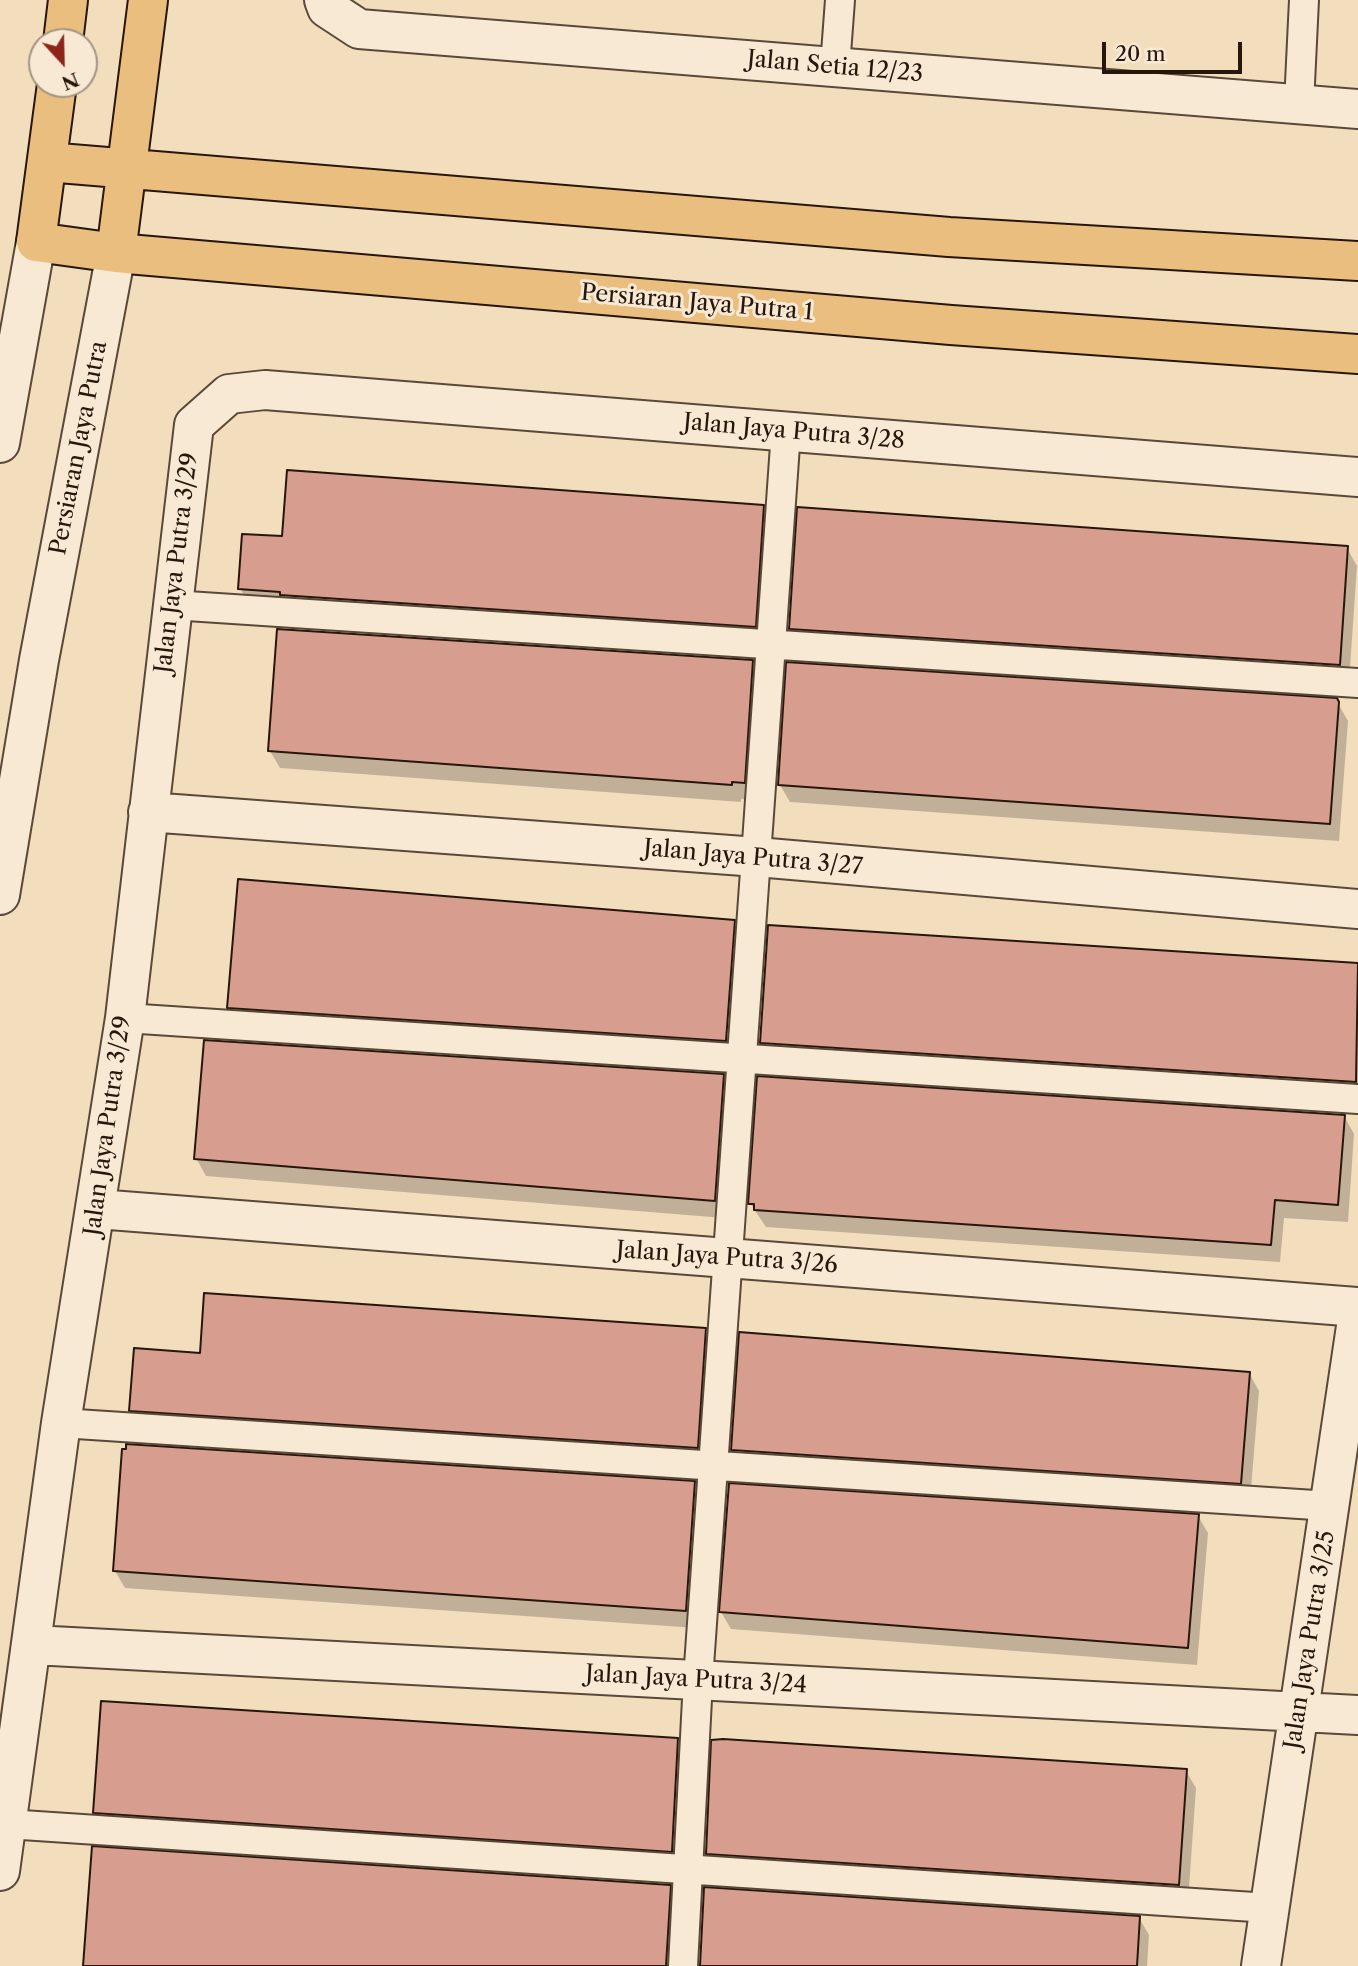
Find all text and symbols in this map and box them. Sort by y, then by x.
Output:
north arrow [28,28,98,98]
scale bar [1106,28,1246,72]
text: 20 m [1115,41,1166,66]
street label: Jalan Setia 12/23 [746,46,924,88]
text: N [58,67,82,95]
street label: Persiaran Jaya Putra 1 [580,279,814,327]
street label: Persiaran Jaya Putra [45,339,113,557]
street label: Jalan Jaya Putra 3/28 [682,409,906,455]
street label: Jalan Jaya Putra 3/29 [150,451,204,675]
street label: Jalan Jaya Putra 3/27 [642,835,864,881]
street label: Jalan Jaya Putra 3/29 [79,1014,137,1238]
street label: Jalan Jaya Putra 3/26 [615,1236,839,1280]
street label: Jalan Jaya Putra 3/25 [1279,1529,1341,1751]
street label: Jalan Jaya Putra 3/24 [585,1660,807,1700]

